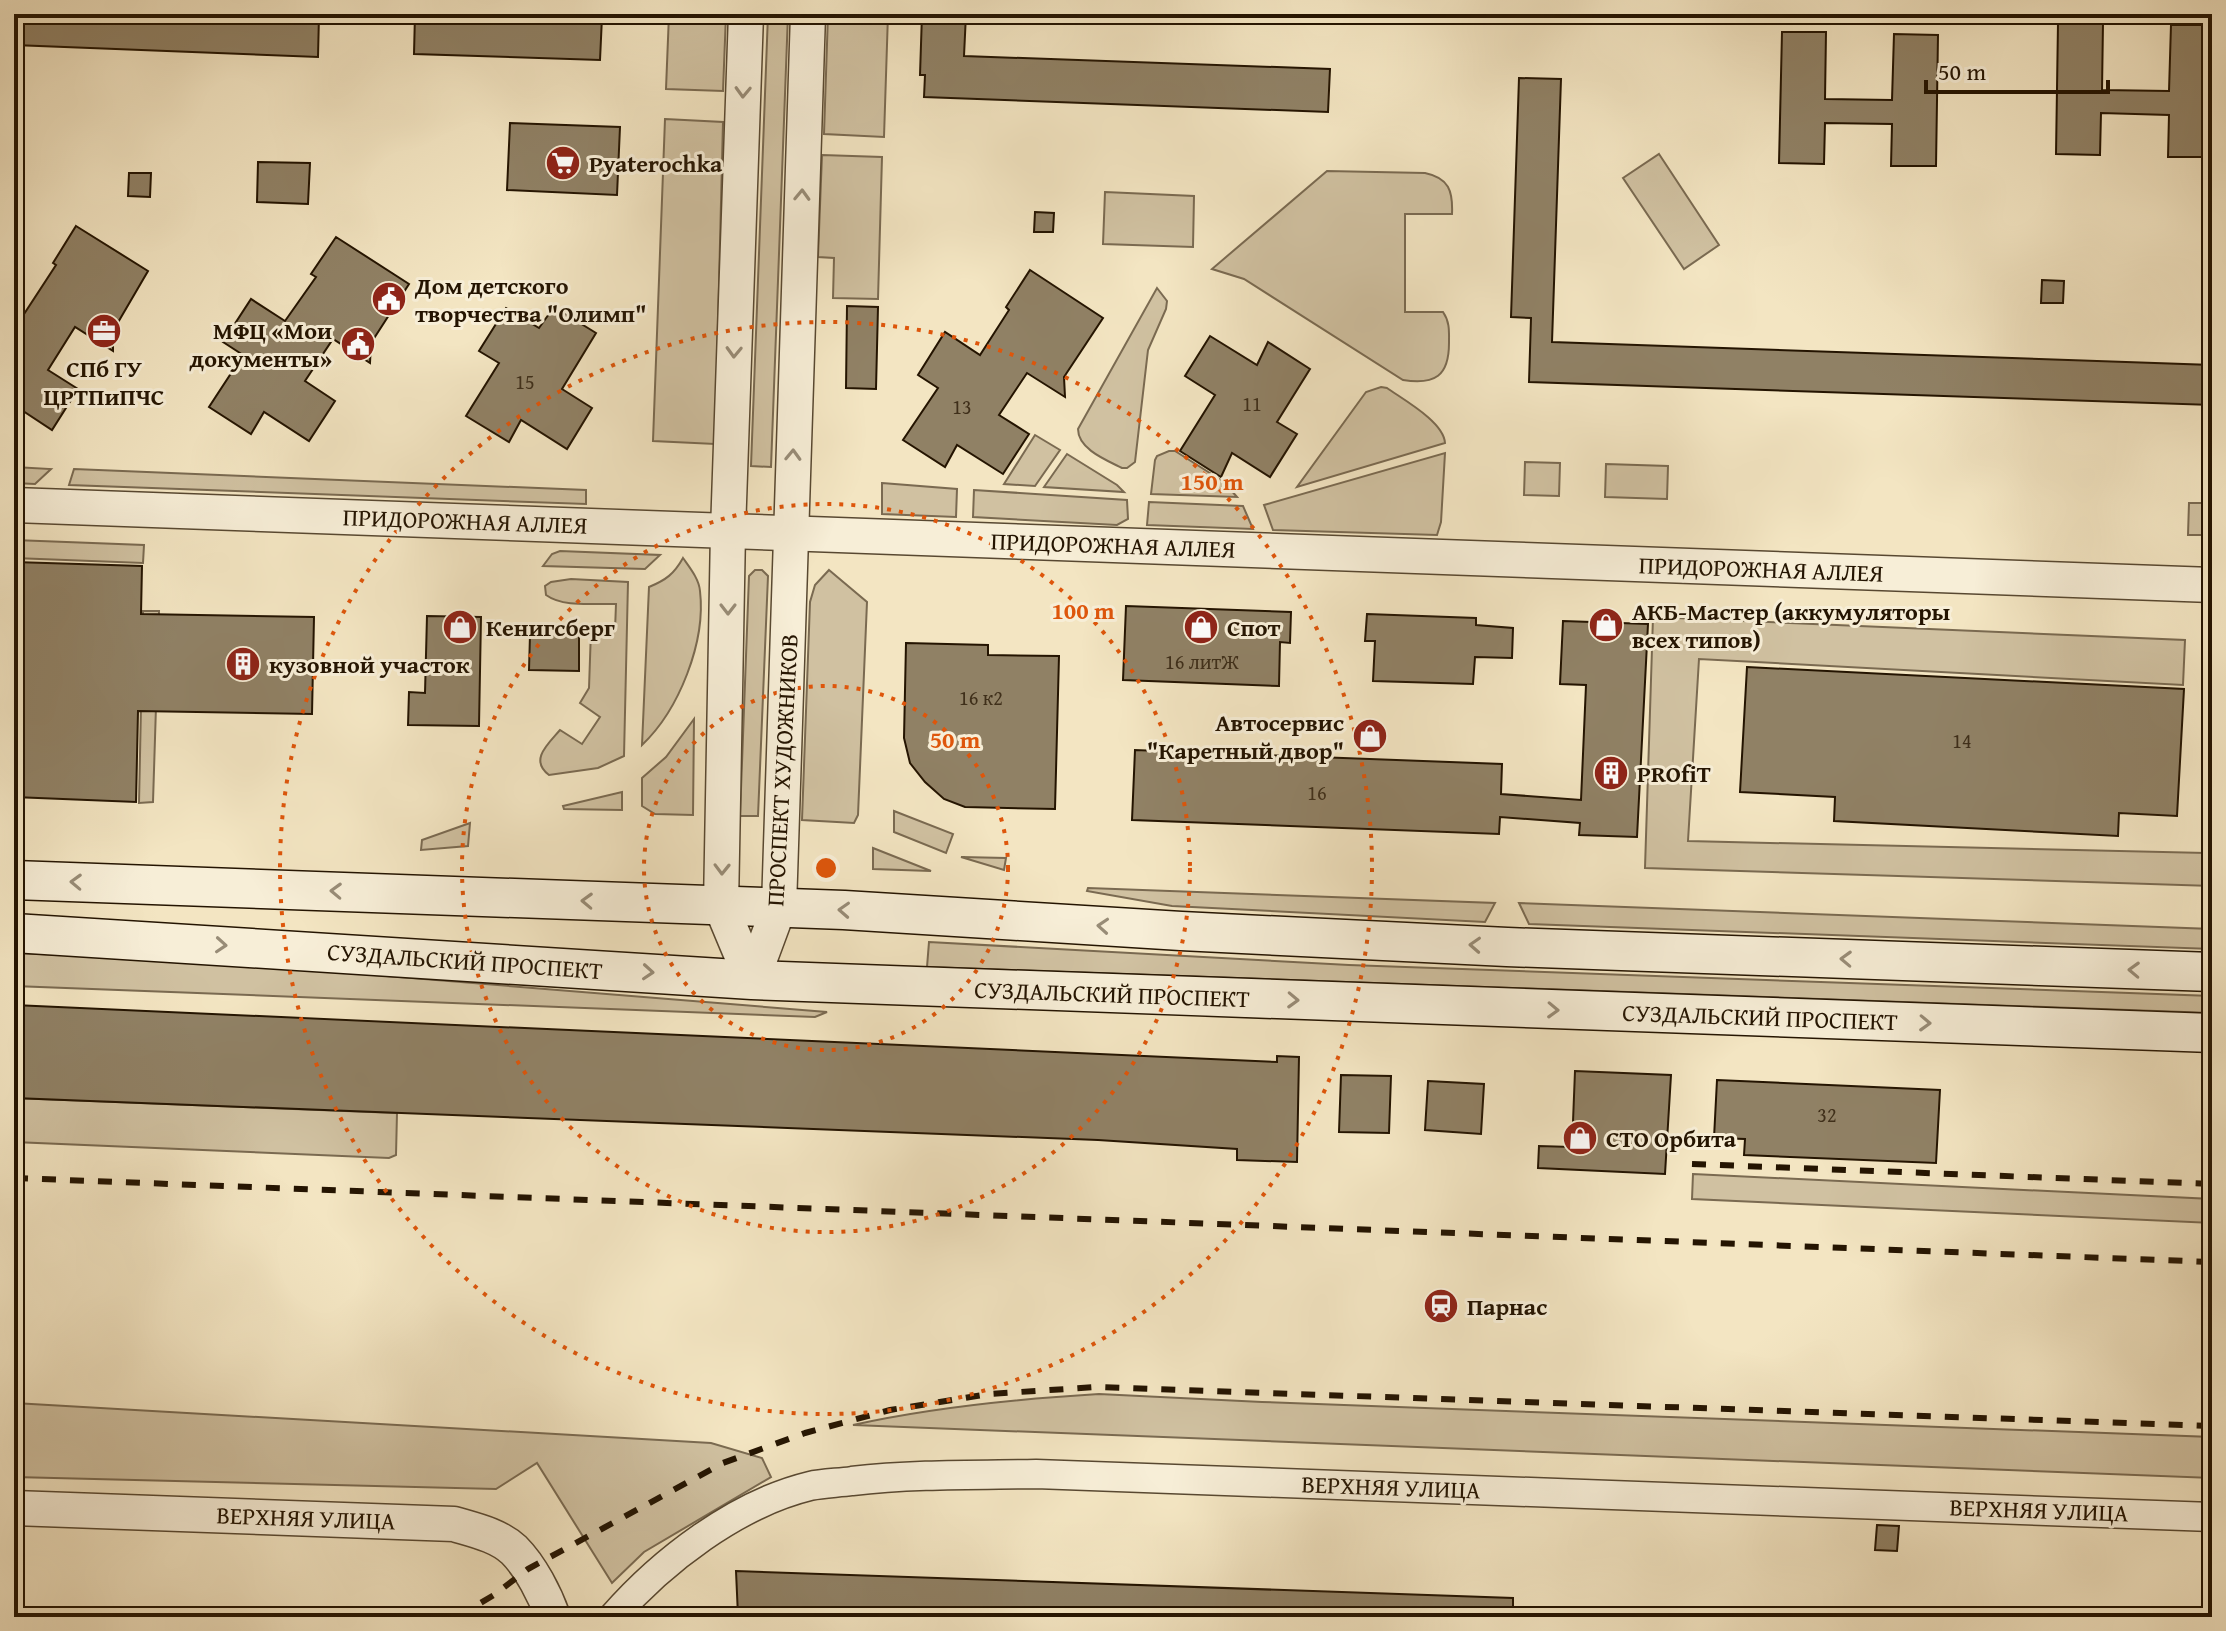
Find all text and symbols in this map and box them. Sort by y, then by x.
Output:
scale bar [1926,44,2108,94]
text: 50 m [1938,54,1986,89]
one-way arrow [735,86,752,99]
supermarket icon: Pyaterochka [544,144,582,182]
place label: Pyaterochka [589,146,723,181]
one-way arrow [794,188,811,201]
place label: Дом детского творчества "Олимп" [414,268,647,331]
public building icon: Дом детского творчества "Олимп" [370,280,408,318]
office icon: СПб ГУ ЦРТПиПЧС [85,312,123,350]
place label: МФЦ «Мои документы» [189,313,332,376]
public building icon: МФЦ «Мои документы» [339,325,377,363]
one-way arrow [726,346,743,359]
place label: СПб ГУ ЦРТПиПЧС [44,351,164,414]
house number: 15 [515,367,535,396]
house number: 11 [1242,389,1262,418]
house number: 13 [952,392,972,421]
one-way arrow [785,448,802,461]
text: 150 m [1180,464,1244,499]
street label: ПРИДОРОЖНАЯ АЛЛЕЯ [342,499,588,543]
street label: ПРИДОРОЖНАЯ АЛЛЕЯ [990,523,1236,567]
street label: ПРИДОРОЖНАЯ АЛЛЕЯ [1638,547,1884,591]
text: 100 m [1051,593,1115,628]
place label: АКБ-Мастер (аккумуляторы всех типов) [1632,594,1951,657]
one-way arrow [719,603,737,616]
shop icon: АКБ-Мастер (аккумуляторы всех типов) [1587,606,1625,644]
shop icon: Кенигсберг [441,608,479,646]
shop icon: Спот [1182,608,1220,646]
place label: Кенигсберг [486,610,615,645]
place label: Спот [1227,610,1281,645]
street label: ПРОСПЕКТ ХУДОЖНИКОВ [757,633,807,907]
building icon: кузовной участок [224,645,262,683]
place label: кузовной участок [269,647,470,682]
house number: 16 литЖ [1165,647,1239,676]
house number: 16 к2 [959,683,1003,712]
place label: Автосервис "Каретный двор" [1147,705,1344,768]
shop icon: Автосервис "Каретный двор" [1351,717,1389,755]
text: 50 m [930,722,981,757]
house number: 14 [1952,726,1972,755]
building icon: PROfiT [1592,754,1630,792]
place label: PROfiT [1637,756,1711,791]
house number: 16 [1307,778,1327,807]
centre of rings [812,854,840,882]
one-way arrow [713,863,730,876]
one-way arrow [69,873,82,890]
one-way arrow [329,883,342,900]
one-way arrow [580,892,593,909]
one-way arrow [837,902,850,919]
one-way arrow [1096,918,1109,935]
street label: СУЗДАЛЬСКИЙ ПРОСПЕКТ [326,934,604,988]
one-way arrow [215,936,228,953]
one-way arrow [1468,937,1481,954]
one-way arrow [1839,951,1852,968]
one-way arrow [2127,961,2140,978]
one-way arrow [642,963,655,980]
street label: СУЗДАЛЬСКИЙ ПРОСПЕКТ [974,972,1250,1016]
one-way arrow [1287,992,1300,1009]
street label: СУЗДАЛЬСКИЙ ПРОСПЕКТ [1622,995,1898,1039]
one-way arrow [1547,1001,1560,1018]
one-way arrow [1919,1014,1932,1031]
house number: 32 [1817,1100,1837,1129]
shop icon: СТО Орбита [1561,1119,1599,1157]
place label: СТО Орбита [1606,1121,1737,1156]
station icon: Парнас [1422,1287,1460,1325]
place label: Парнас [1467,1289,1547,1324]
street label: ВЕРХНЯЯ УЛИЦА [1301,1466,1481,1508]
street label: ВЕРХНЯЯ УЛИЦА [1949,1489,2129,1531]
street label: ВЕРХНЯЯ УЛИЦА [216,1497,396,1539]

